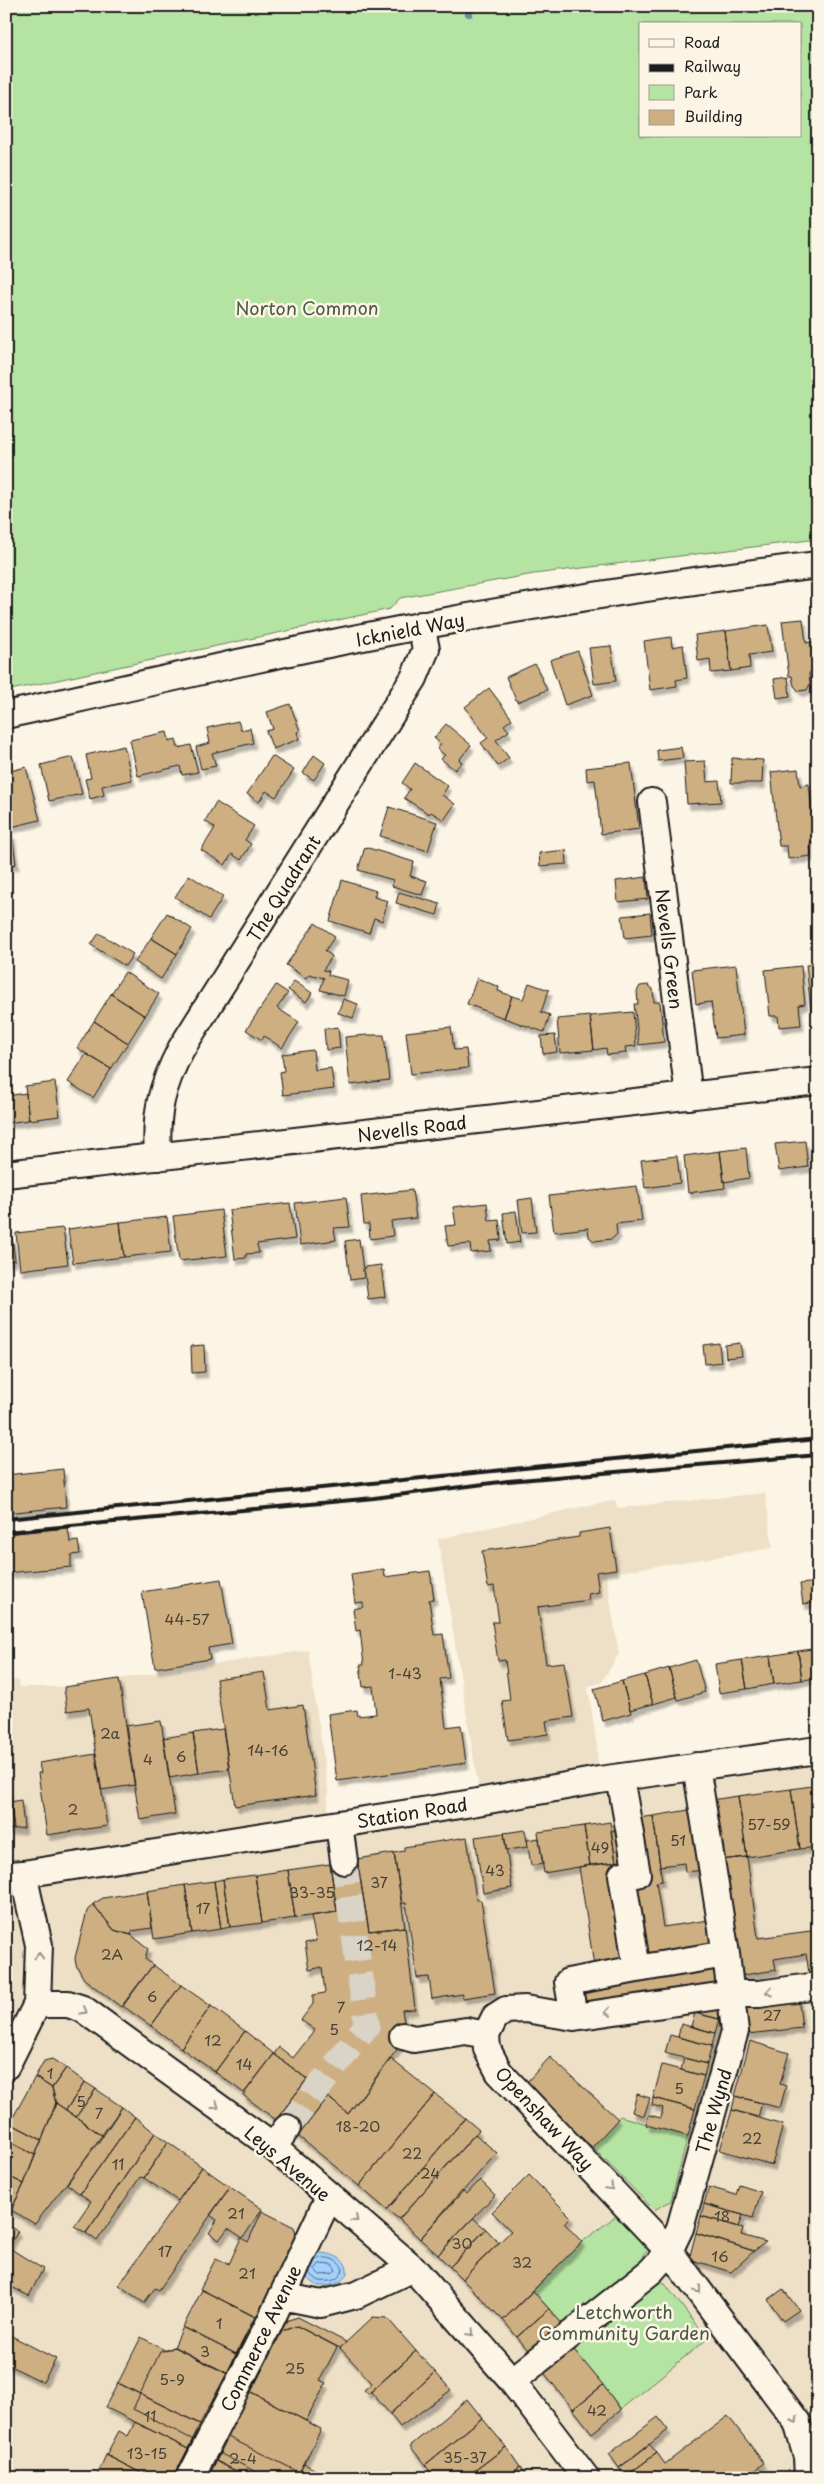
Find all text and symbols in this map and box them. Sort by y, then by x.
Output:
legend [639,22,802,138]
text: Road [684,30,720,53]
text: Railway [684,54,741,77]
text: Park [684,80,718,103]
text: Building [684,104,743,127]
park label: Norton Common [236,294,378,321]
street label: Icknield Way [353,605,467,653]
street label: The Quadrant [239,829,327,947]
street label: Nevells Green [649,887,691,1011]
street label: Nevells Road [356,1108,468,1148]
house number: 44-57 [164,1607,210,1630]
house number: 1-43 [388,1661,422,1684]
house number: 2a [100,1721,120,1744]
house number: 14-16 [247,1738,289,1761]
house number: 6 [176,1744,186,1767]
house number: 4 [143,1747,153,1770]
street label: Station Road [355,1790,469,1834]
house number: 2 [68,1797,78,1820]
house number: 57-59 [747,1812,791,1835]
house number: 51 [670,1828,686,1851]
house number: 49 [591,1835,609,1858]
house number: 43 [485,1858,505,1881]
house number: 37 [370,1870,388,1893]
house number: 33-35 [289,1880,335,1903]
house number: 17 [196,1896,210,1919]
house number: 12-14 [356,1933,398,1956]
house number: 2A [101,1942,123,1965]
one-way arrow [34,1952,44,1960]
house number: 6 [147,1984,157,2007]
one-way arrow [765,1987,774,1997]
house number: 7 [337,1995,346,2018]
house number: 27 [763,2003,782,2026]
one-way arrow [78,2005,87,2015]
one-way arrow [604,2007,613,2017]
house number: 5 [329,2017,339,2040]
house number: 12 [204,2028,222,2051]
house number: 14 [236,2052,252,2075]
street label: Openshaw Way [489,2060,601,2176]
house number: 1 [47,2061,53,2084]
street label: The Wynd [688,2065,738,2157]
house number: 5 [674,2076,684,2099]
house number: 5 [76,2089,86,2112]
one-way arrow [210,2100,220,2109]
house number: 7 [95,2101,104,2124]
house number: 18-20 [336,2114,380,2137]
street label: Leys Avenue [239,2119,337,2207]
house number: 22 [742,2126,762,2149]
house number: 22 [402,2141,422,2164]
house number: 11 [112,2152,124,2175]
house number: 24 [420,2161,440,2184]
one-way arrow [604,2181,613,2190]
house number: 21 [227,2201,245,2224]
house number: 18 [714,2204,730,2227]
one-way arrow [350,2213,359,2222]
house number: 30 [452,2231,472,2254]
house number: 17 [158,2239,172,2262]
house number: 16 [711,2244,729,2267]
house number: 32 [512,2250,532,2273]
street label: Commerce Avenue [213,2260,307,2416]
house number: 21 [238,2261,256,2284]
one-way arrow [693,2284,701,2293]
park label: Letchworth Community Garden [538,2298,710,2346]
house number: 1 [216,2311,222,2334]
one-way arrow [465,2327,474,2336]
house number: 3 [200,2339,210,2362]
house number: 25 [285,2356,305,2379]
house number: 5-9 [159,2367,185,2390]
house number: 42 [587,2398,607,2421]
house number: 11 [144,2404,156,2427]
one-way arrow [788,2415,798,2424]
house number: 13-15 [127,2441,167,2464]
house number: 35-37 [443,2445,487,2468]
house number: 2-4 [229,2446,257,2469]

